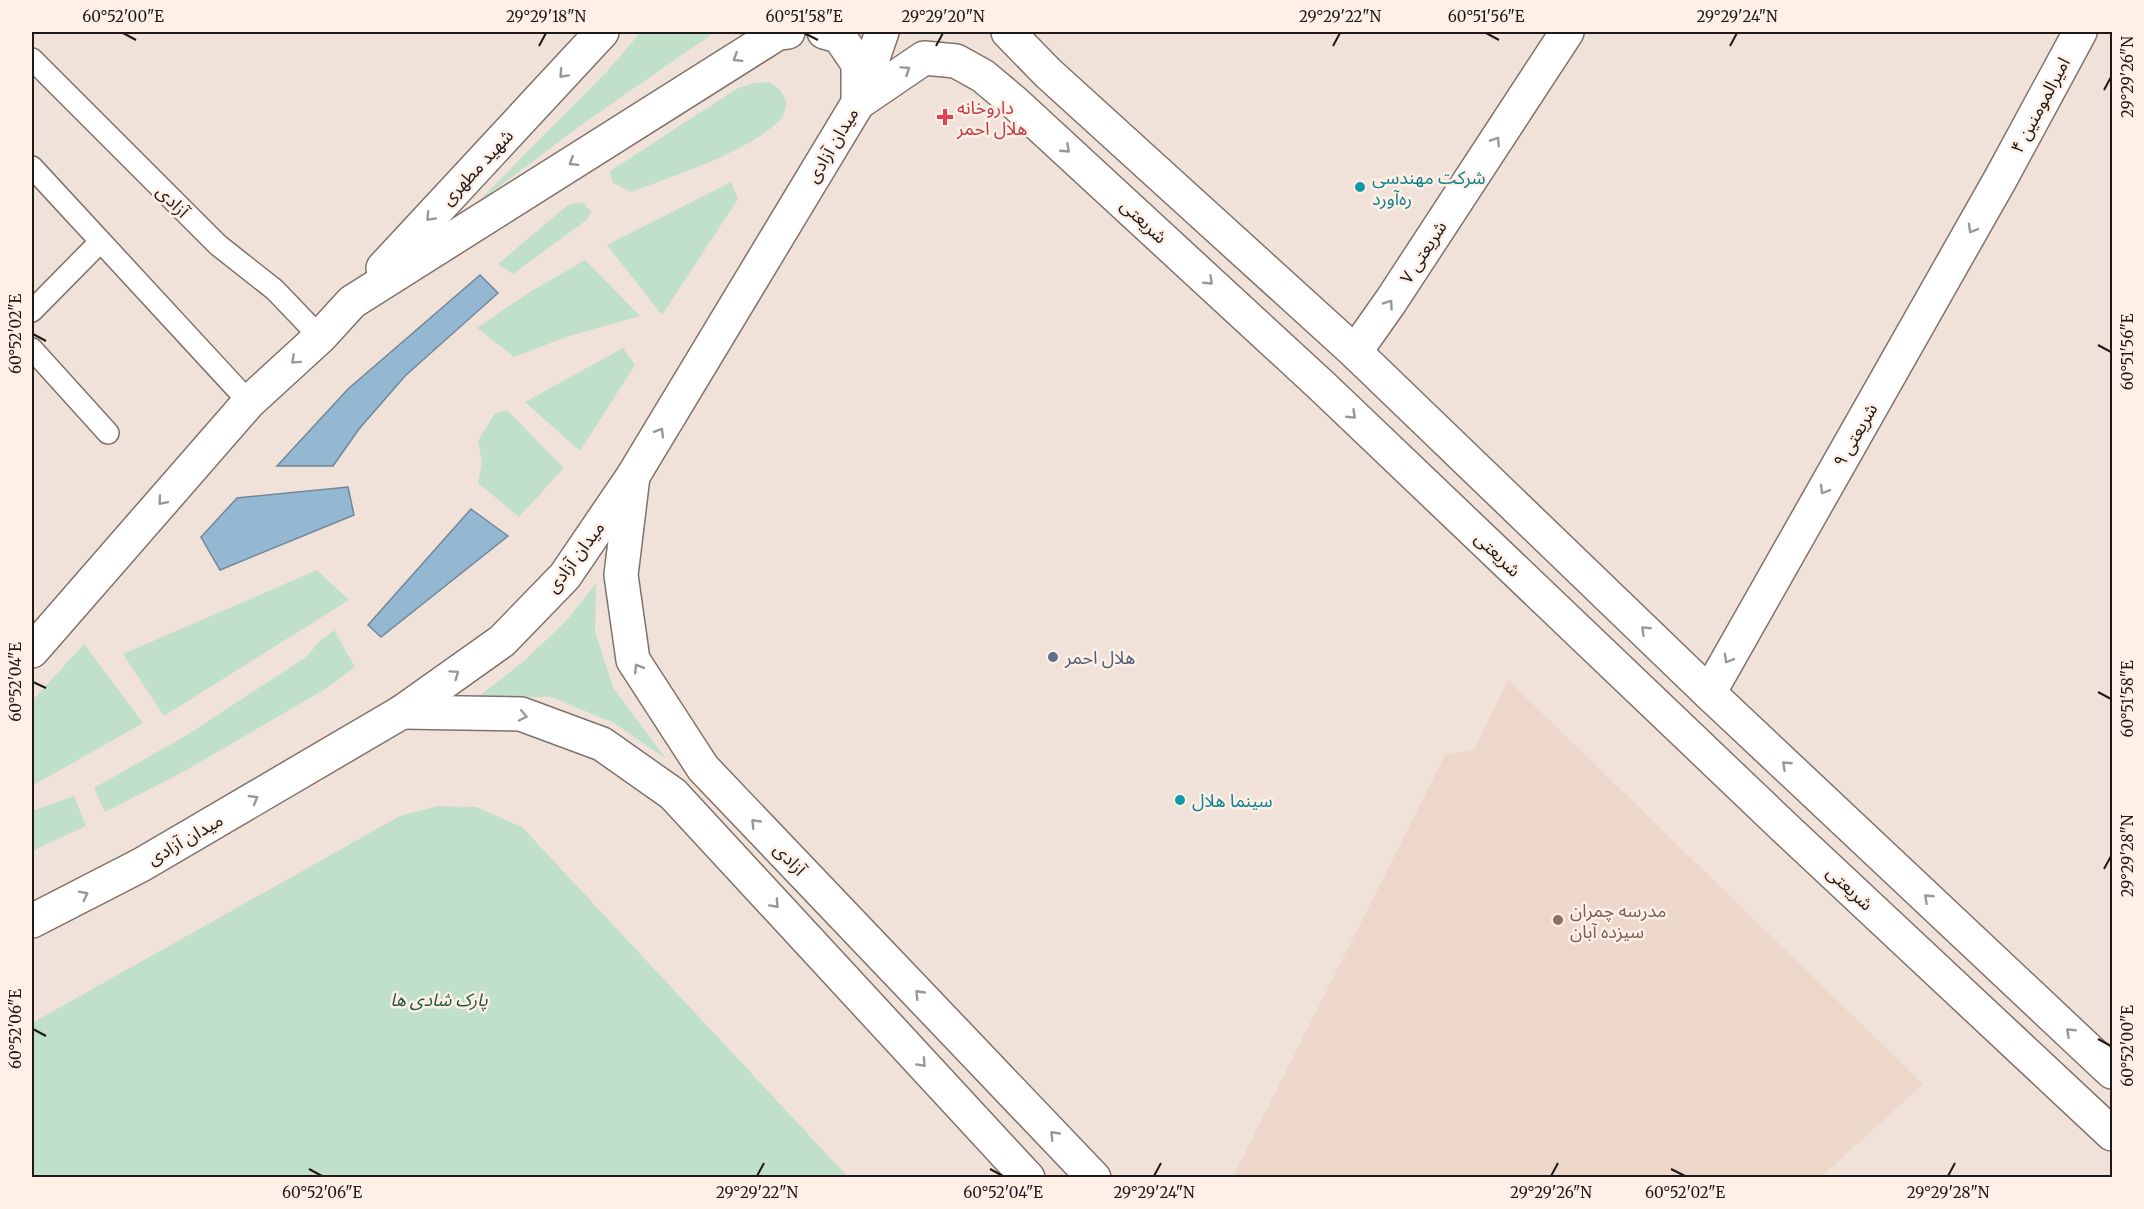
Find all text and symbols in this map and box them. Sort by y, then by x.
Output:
text: 60°52'00"E [82,7,164,26]
text: 29°29'18"N [506,7,586,26]
text: 60°51'58"E [766,7,843,26]
text: 29°29'20"N [901,7,985,26]
text: 29°29'22"N [1299,7,1381,26]
text: 60°51'56"E [1448,7,1525,26]
text: 29°29'24"N [1696,7,1778,26]
text: 29°29'26"N [2118,36,2137,118]
one-way arrow [733,51,744,62]
street label: امیرالمومنین ۴ [2005,53,2075,157]
one-way arrow [900,66,911,77]
one-way arrow [559,67,570,78]
place label: داروخانه هلال احمر [956,96,1027,140]
street label: میدان آزادی [801,103,863,187]
marker: داروخانه هلال احمر [938,110,952,124]
street label: شهید مطهری [436,124,518,210]
one-way arrow [1489,137,1500,148]
one-way arrow [1059,142,1069,153]
one-way arrow [568,155,579,166]
place label: شرکت مهندسی ره‌آورد [1372,166,1486,210]
street label: آزادی [152,180,195,223]
marker: شرکت مهندسی ره‌آورد [1353,180,1367,194]
street label: شریعتی [1116,194,1172,248]
one-way arrow [426,211,437,221]
street label: شریعتی ۷ [1394,216,1452,288]
one-way arrow [1968,223,1980,233]
one-way arrow [1202,274,1213,285]
text: 60°52'02"E [6,293,25,374]
one-way arrow [1382,299,1393,310]
text: 60°51'56"E [2118,313,2137,390]
one-way arrow [292,353,302,364]
street label: شریعتی ۹ [1828,399,1882,471]
one-way arrow [1344,407,1355,418]
one-way arrow [652,428,664,438]
one-way arrow [1820,484,1832,494]
one-way arrow [158,494,169,505]
street label: میدان آزادی [541,517,609,597]
street label: شریعتی [1470,526,1526,582]
one-way arrow [1641,627,1652,638]
text: 60°52'04"E [6,642,25,722]
place label: هلال احمر [1064,646,1135,669]
marker: هلال احمر [1046,650,1060,664]
one-way arrow [1724,653,1735,663]
text: 60°51'58"E [2118,660,2137,737]
one-way arrow [633,664,645,674]
one-way arrow [448,671,459,682]
one-way arrow [518,709,528,722]
one-way arrow [1782,761,1792,772]
place label: سینما هلال [1192,789,1273,812]
marker: سینما هلال [1173,793,1187,807]
one-way arrow [248,795,258,807]
street label: میدان آزادی [143,808,227,870]
text: 29°29'28"N [2118,814,2137,897]
one-way arrow [752,819,763,830]
street label: آزادی [769,838,812,881]
street label: شریعتی [1822,861,1878,915]
one-way arrow [77,890,88,902]
one-way arrow [1924,895,1935,906]
one-way arrow [768,898,779,908]
place label: مدرسه چمران سیزده آبان [1570,899,1667,943]
marker: مدرسه چمران سیزده آبان [1551,913,1565,927]
text: 60°52'06"E [6,988,25,1069]
park label: پارک شادی ها [390,988,488,1012]
one-way arrow [915,991,926,1001]
text: 60°52'00"E [2118,1005,2137,1087]
one-way arrow [2066,1028,2077,1039]
one-way arrow [915,1056,926,1066]
one-way arrow [1050,1132,1061,1143]
text: 60°52'06"E [282,1183,363,1202]
text: 29°29'22"N [716,1183,798,1202]
text: 60°52'04"E [963,1183,1043,1202]
text: 29°29'24"N [1113,1183,1195,1202]
text: 29°29'26"N [1510,1183,1592,1202]
text: 60°52'02"E [1645,1183,1726,1202]
text: 29°29'28"N [1907,1183,1990,1202]

